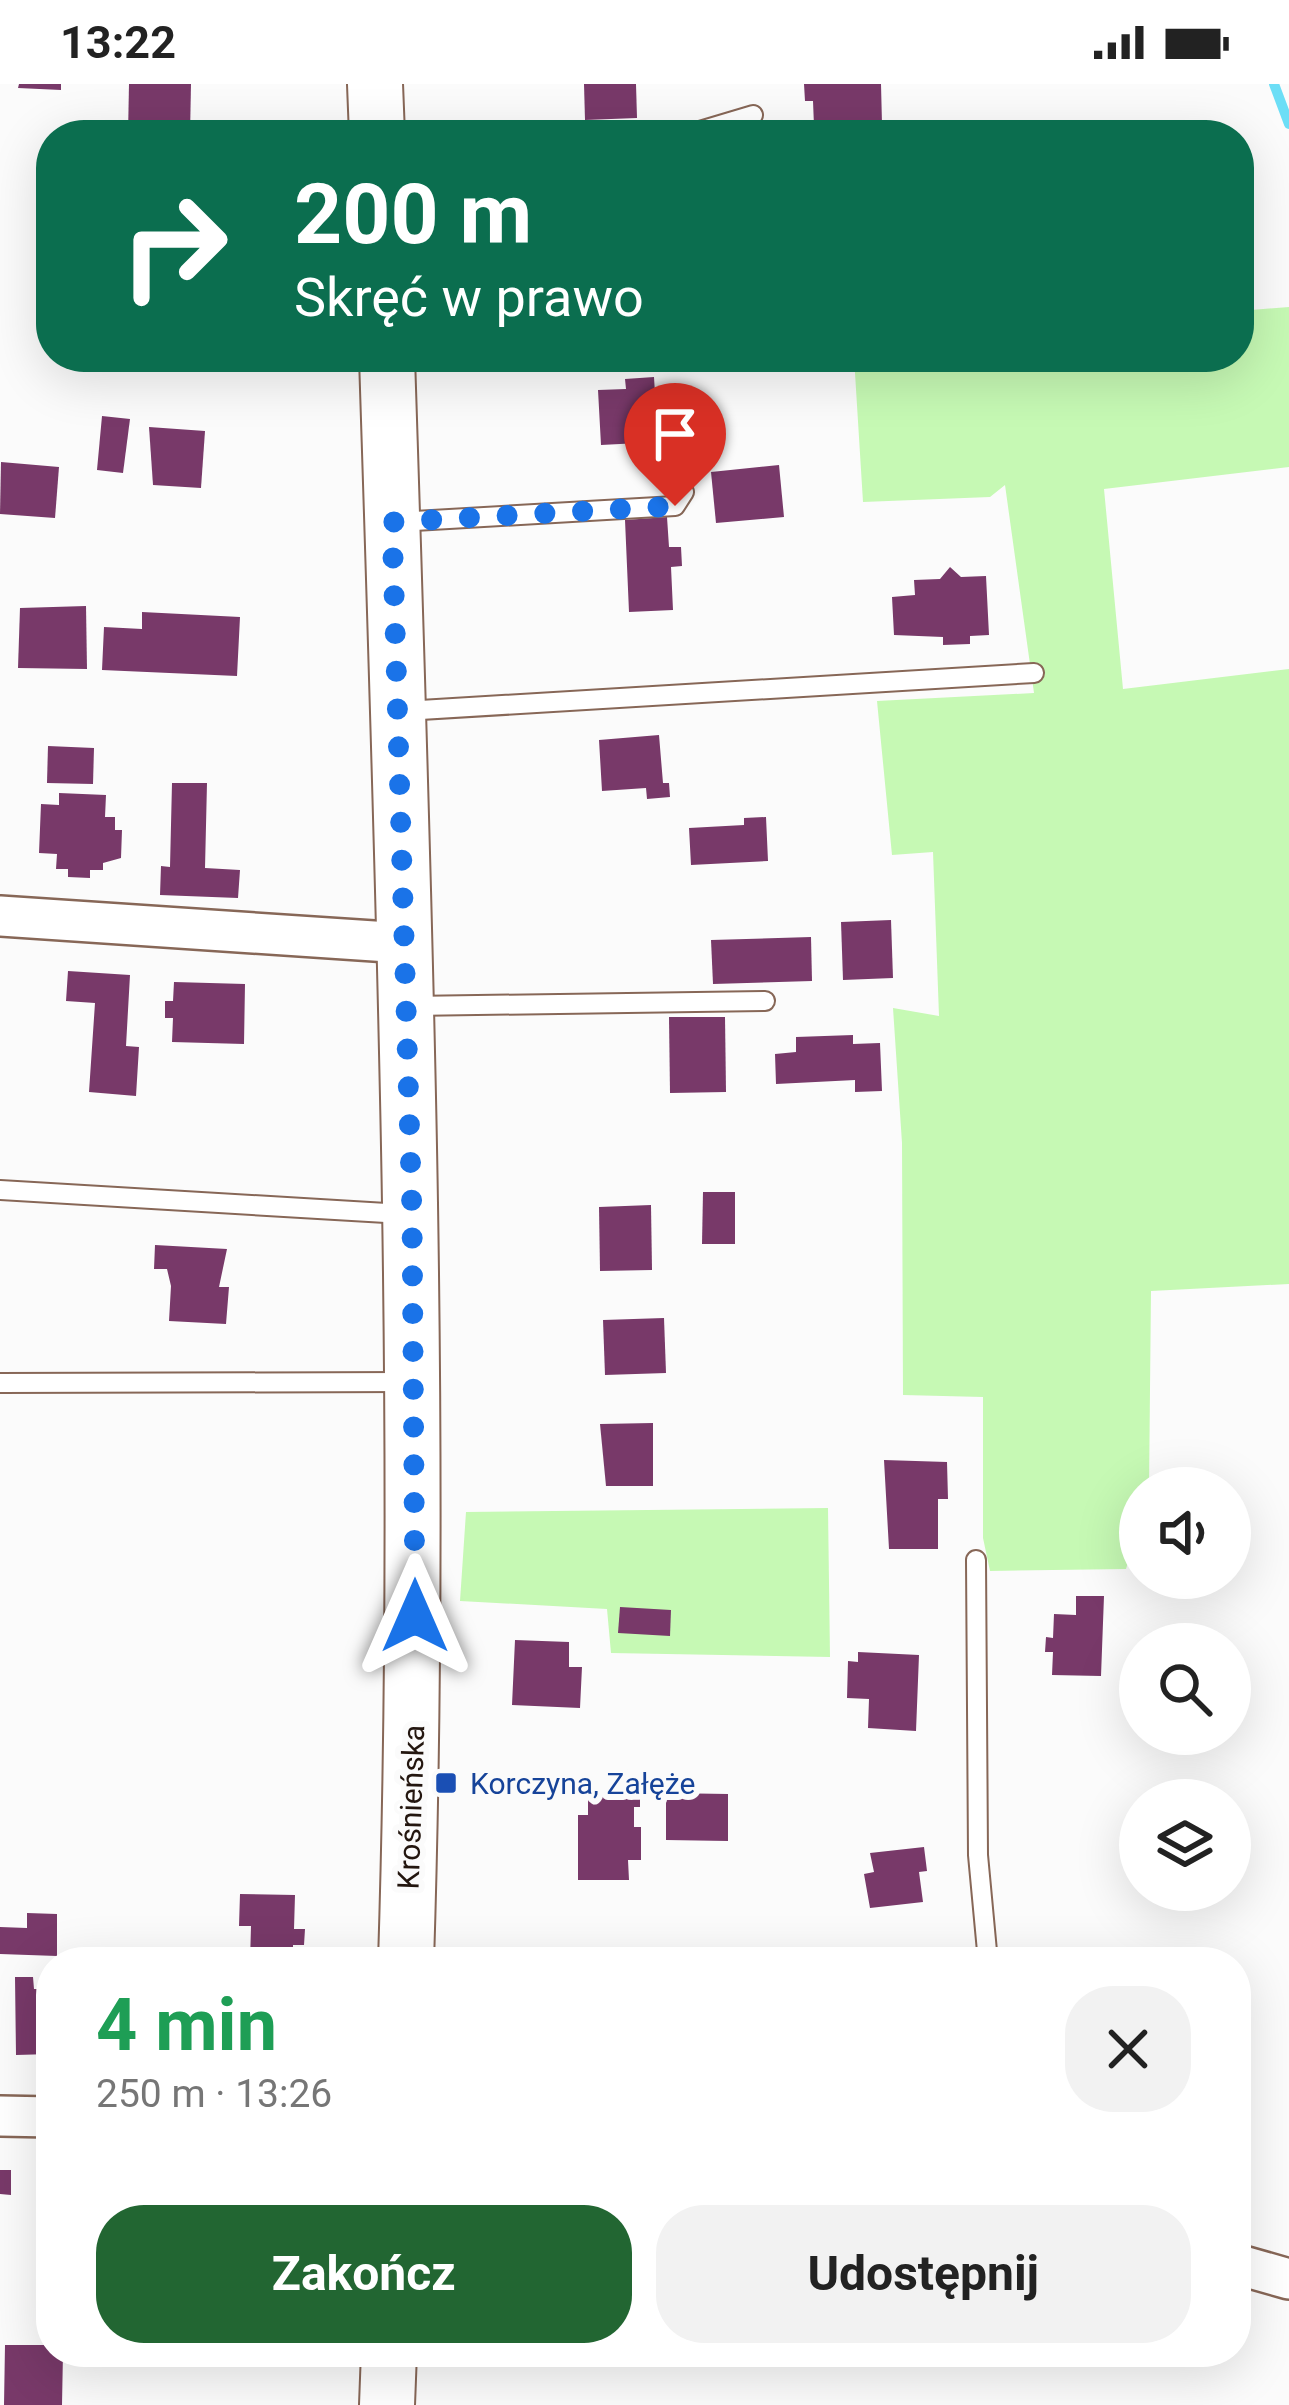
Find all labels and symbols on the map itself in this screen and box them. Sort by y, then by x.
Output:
pin [624,383,726,506]
position arrow [352,1553,478,1679]
street label: Krośnieńska [391,1724,431,1890]
place label: Korczyna, Załęże [470,1766,695,1801]
marker: Korczyna, Załęże [433,1770,459,1796]

